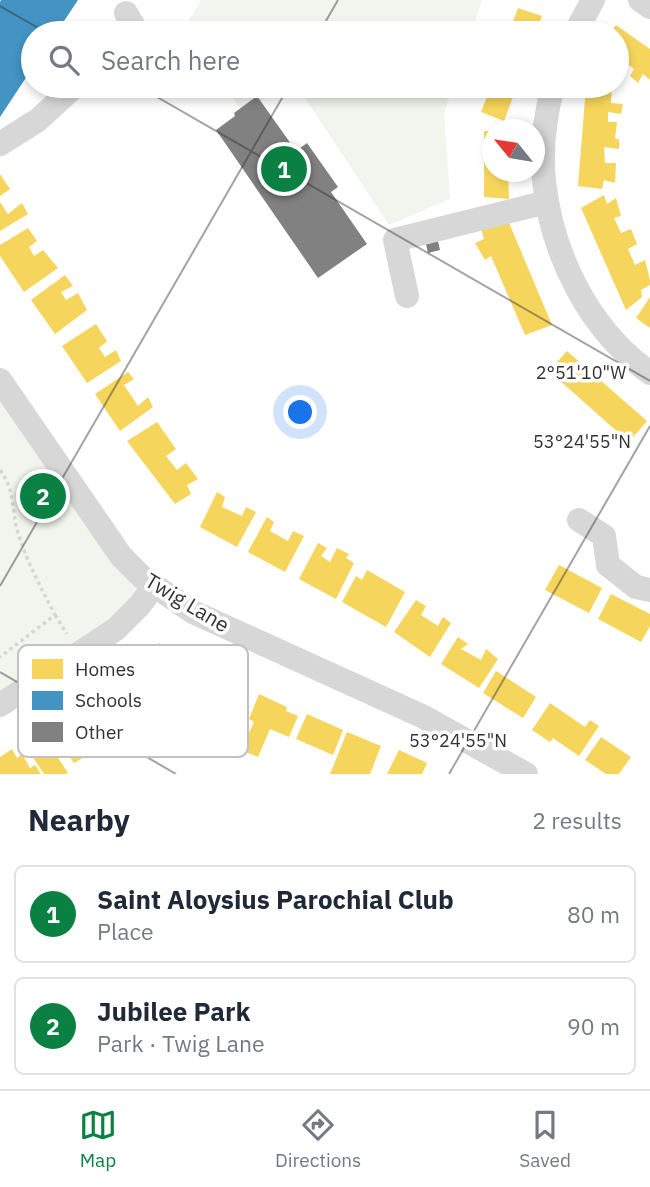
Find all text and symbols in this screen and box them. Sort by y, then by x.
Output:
search box [21,21,629,98]
icon: search [45,41,83,79]
text: Search here [101,43,240,77]
north arrow [482,119,545,182]
pin: 1 [261,143,307,195]
text: 2°51'10"W [536,361,626,384]
your location [283,395,317,429]
text: 53°24'55"N [533,430,631,453]
pin: 2 [20,470,66,522]
street label: Twig Lane [140,566,235,638]
legend [18,645,248,757]
text: Homes [75,657,135,681]
text: Schools [75,688,142,712]
text: Other [75,720,123,744]
text: 53°24'55"N [409,729,507,752]
text: Nearby [28,800,130,839]
text: 2 results [532,805,622,835]
text: Saint Aloysius Parochial Club [97,882,454,916]
text: 1 [46,899,60,929]
text: 80 m [567,899,620,929]
text: Place [97,916,154,946]
text: Jubilee Park [97,994,250,1028]
text: 2 [46,1011,60,1041]
text: 90 m [567,1011,620,1041]
text: Park · Twig Lane [97,1028,265,1058]
tab: Map [79,1106,117,1172]
tab: Directions [275,1106,361,1172]
tab: Saved [519,1106,571,1172]

